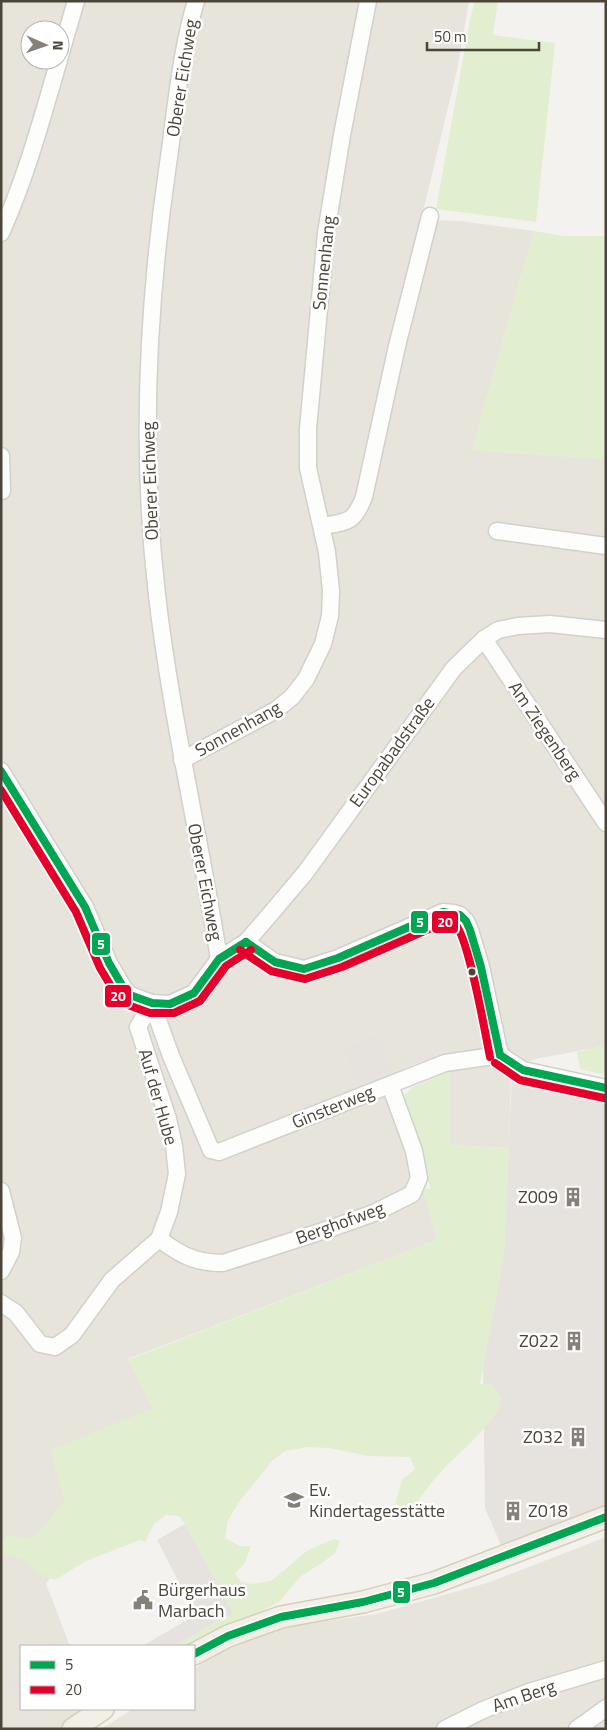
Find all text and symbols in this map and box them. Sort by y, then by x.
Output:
street label: Oberer Eichweg [159,17,204,139]
north arrow [20,20,70,70]
scale bar [427,20,540,52]
text: 50 m [434,25,467,48]
text: N [48,40,69,51]
street label: Sonnenhang [305,214,342,312]
street label: Oberer Eichweg [134,421,165,541]
street label: Am Ziegenberg [502,676,589,786]
street label: Europabadstraße [342,691,441,813]
street label: Sonnenhang [190,694,286,763]
street label: Oberer Eichweg [181,821,230,943]
line badge: 5 [410,910,429,934]
line badge: 20 [431,910,459,934]
text: 5 [416,911,424,932]
text: 20 [437,911,453,932]
line badge: 5 [91,932,111,956]
text: 5 [97,933,105,954]
unlabelled marker [467,967,477,977]
line badge: 20 [104,984,132,1008]
text: 20 [110,985,126,1006]
street label: Auf der Hube [132,1045,185,1148]
street label: Ginsterweg [288,1078,378,1135]
place label: Z009 [518,1183,558,1210]
building icon: Z009 [562,1186,584,1208]
street label: Berghofweg [292,1194,388,1251]
place label: Z022 [519,1327,559,1354]
building icon: Z022 [563,1330,585,1352]
place label: Z032 [523,1423,563,1450]
building icon: Z032 [567,1426,589,1448]
place label: Ev. Kindertagesstätte [309,1476,445,1524]
school or university icon: Ev. Kindertagesstätte [283,1489,305,1511]
place label: Z018 [528,1497,568,1524]
building icon: Z018 [502,1500,524,1522]
place label: Bürgerhaus Marbach [158,1576,246,1624]
line badge: 5 [392,1580,411,1604]
text: 5 [397,1581,405,1602]
public building icon: Bürgerhaus Marbach [132,1589,154,1611]
legend [20,1645,195,1710]
text: 5 [65,1653,73,1676]
street label: Am Berg [489,1672,559,1719]
text: 20 [65,1678,82,1701]

